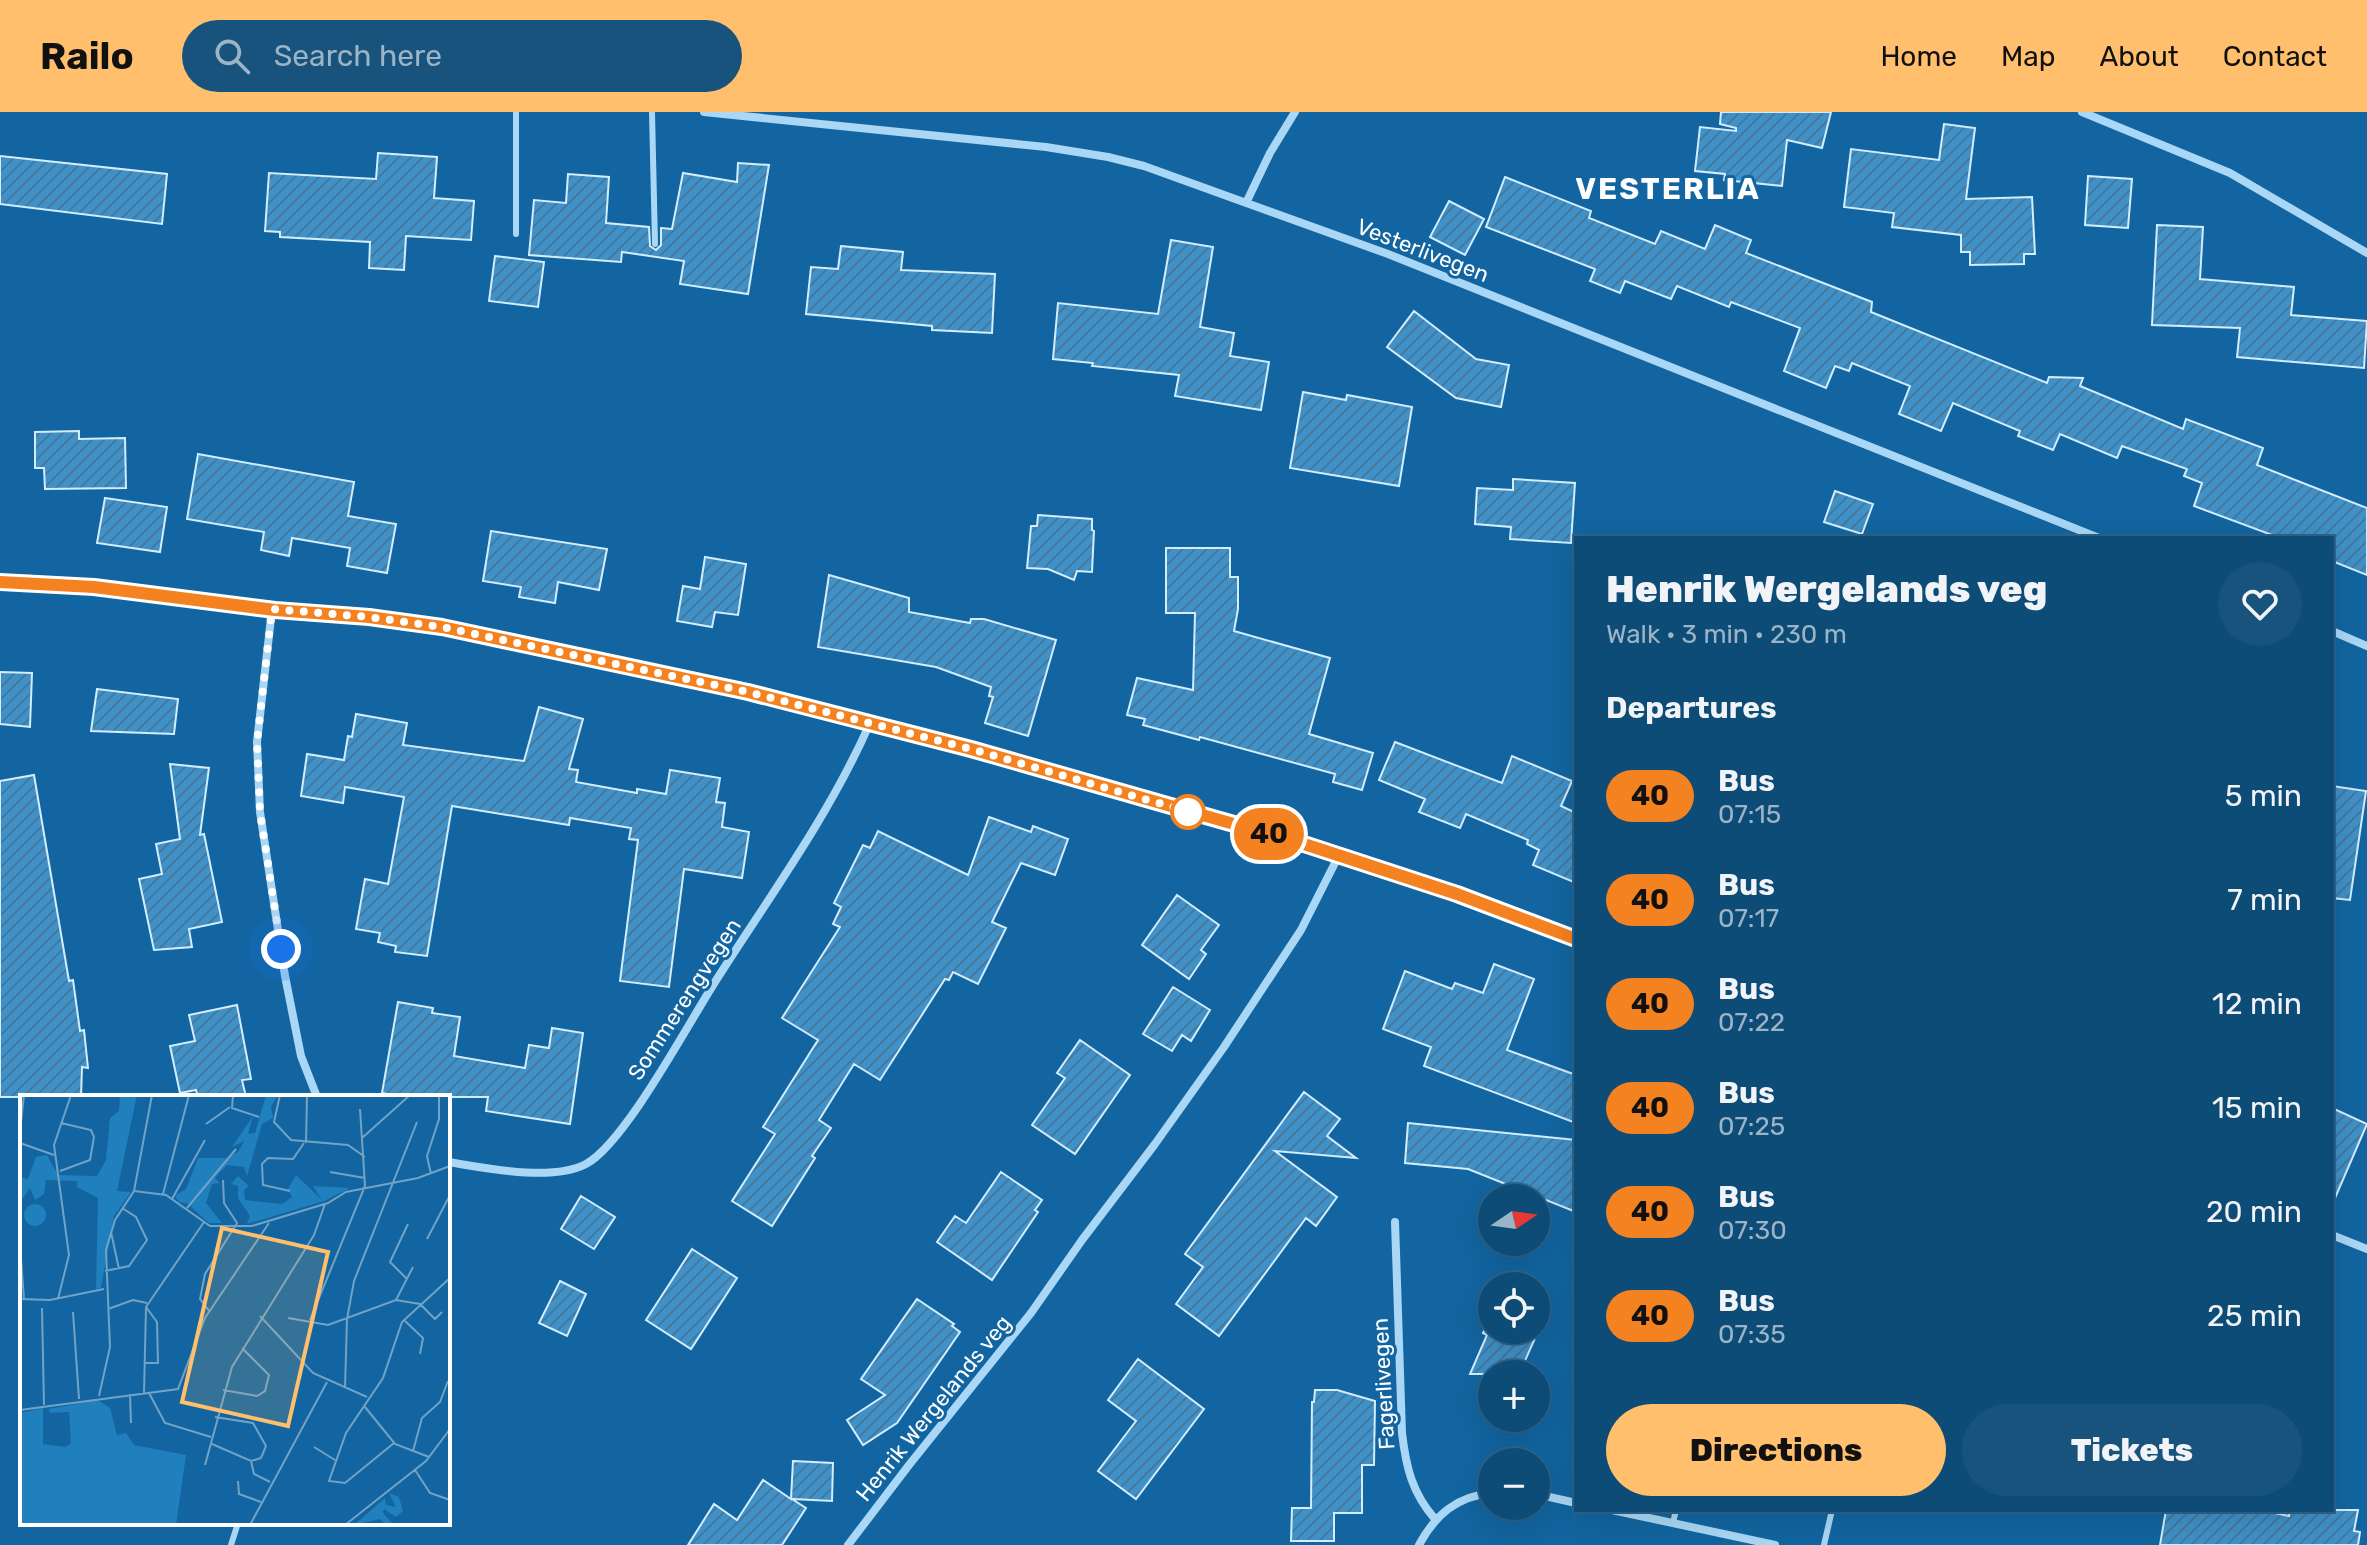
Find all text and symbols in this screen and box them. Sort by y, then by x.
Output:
search box [182,20,742,92]
text: Railo [40,33,134,79]
icon: search [210,34,254,78]
text: Search here [274,38,442,74]
text: Home [1880,40,1957,73]
text: Map [2001,40,2055,73]
text: About [2099,40,2179,73]
text: Contact [2223,40,2327,73]
district label: VESTERLIA [1575,171,1761,207]
street label: Vesterlivegen [1353,213,1493,288]
button: heart [2218,562,2302,646]
text: Henrik Wergelands veg [1606,566,2047,612]
text: Walk · 3 min · 230 m [1606,619,1847,650]
text: Departures [1606,690,1777,726]
text: Bus [1718,763,1775,799]
text: 5 min [2225,778,2302,814]
text: 40 [1631,779,1669,812]
unlabelled marker [1171,795,1205,829]
text: 07:15 [1718,799,1781,830]
line badge: 40 [1233,808,1305,860]
text: 40 [1250,817,1288,850]
text: Bus [1718,867,1775,903]
text: 7 min [2227,882,2302,918]
text: 40 [1631,883,1669,916]
text: 07:17 [1718,903,1779,934]
street label: Sommerengvegen [622,913,747,1085]
your location [261,929,301,969]
text: Bus [1718,971,1775,1007]
text: 12 min [2212,986,2302,1022]
text: 40 [1631,987,1669,1020]
text: 07:22 [1718,1007,1785,1038]
text: Bus [1718,1075,1775,1111]
text: 15 min [2212,1090,2302,1126]
text: 40 [1631,1091,1669,1124]
inset map [20,1095,450,1525]
text: 07:25 [1718,1111,1785,1142]
text: Bus [1718,1179,1775,1215]
north arrow [1478,1184,1550,1256]
map controls [1478,1184,1550,1520]
text: 20 min [2206,1194,2302,1230]
text: 40 [1631,1195,1669,1228]
text: 07:30 [1718,1215,1787,1246]
button: locate [1478,1272,1550,1344]
text: Bus [1718,1283,1775,1319]
text: 25 min [2207,1298,2302,1334]
text: 40 [1631,1299,1669,1332]
street label: Henrik Wergelands veg [850,1310,1017,1507]
street label: Fagerlivegen [1367,1317,1400,1450]
text: 07:35 [1718,1319,1786,1350]
button: + [1478,1360,1550,1432]
button: Directions [1606,1404,1946,1496]
button: Tickets [1962,1404,2302,1496]
button: − [1478,1448,1550,1520]

